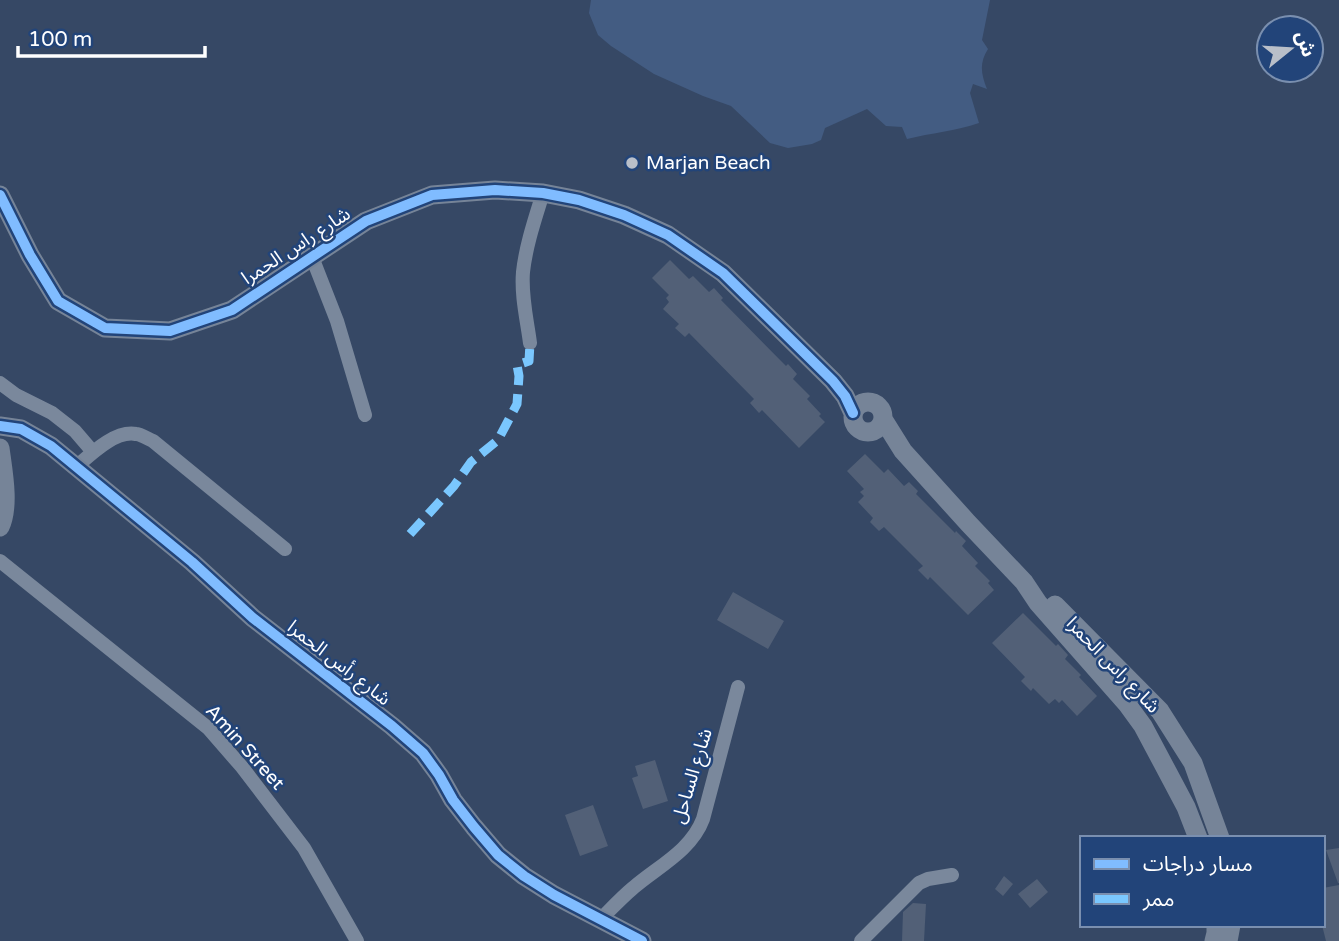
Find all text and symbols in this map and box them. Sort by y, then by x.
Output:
scale bar [18,14,205,58]
north arrow [1255,14,1325,84]
text: 100 m [28,27,92,52]
text: ش [1291,28,1320,60]
place label: Marjan Beach [646,152,771,174]
marker: Marjan Beach [624,155,640,171]
street label: شارع راس الحمرا [238,203,356,291]
street label: شارع راس الحمرا [1060,612,1164,719]
street label: شارع رأس الحمرا [282,616,395,712]
street label: Amin Street [201,700,289,794]
street label: شارع الساحل [667,726,719,827]
legend [1080,836,1325,927]
text: مسار دراجات [1143,852,1253,877]
text: ممر [1142,887,1174,912]

